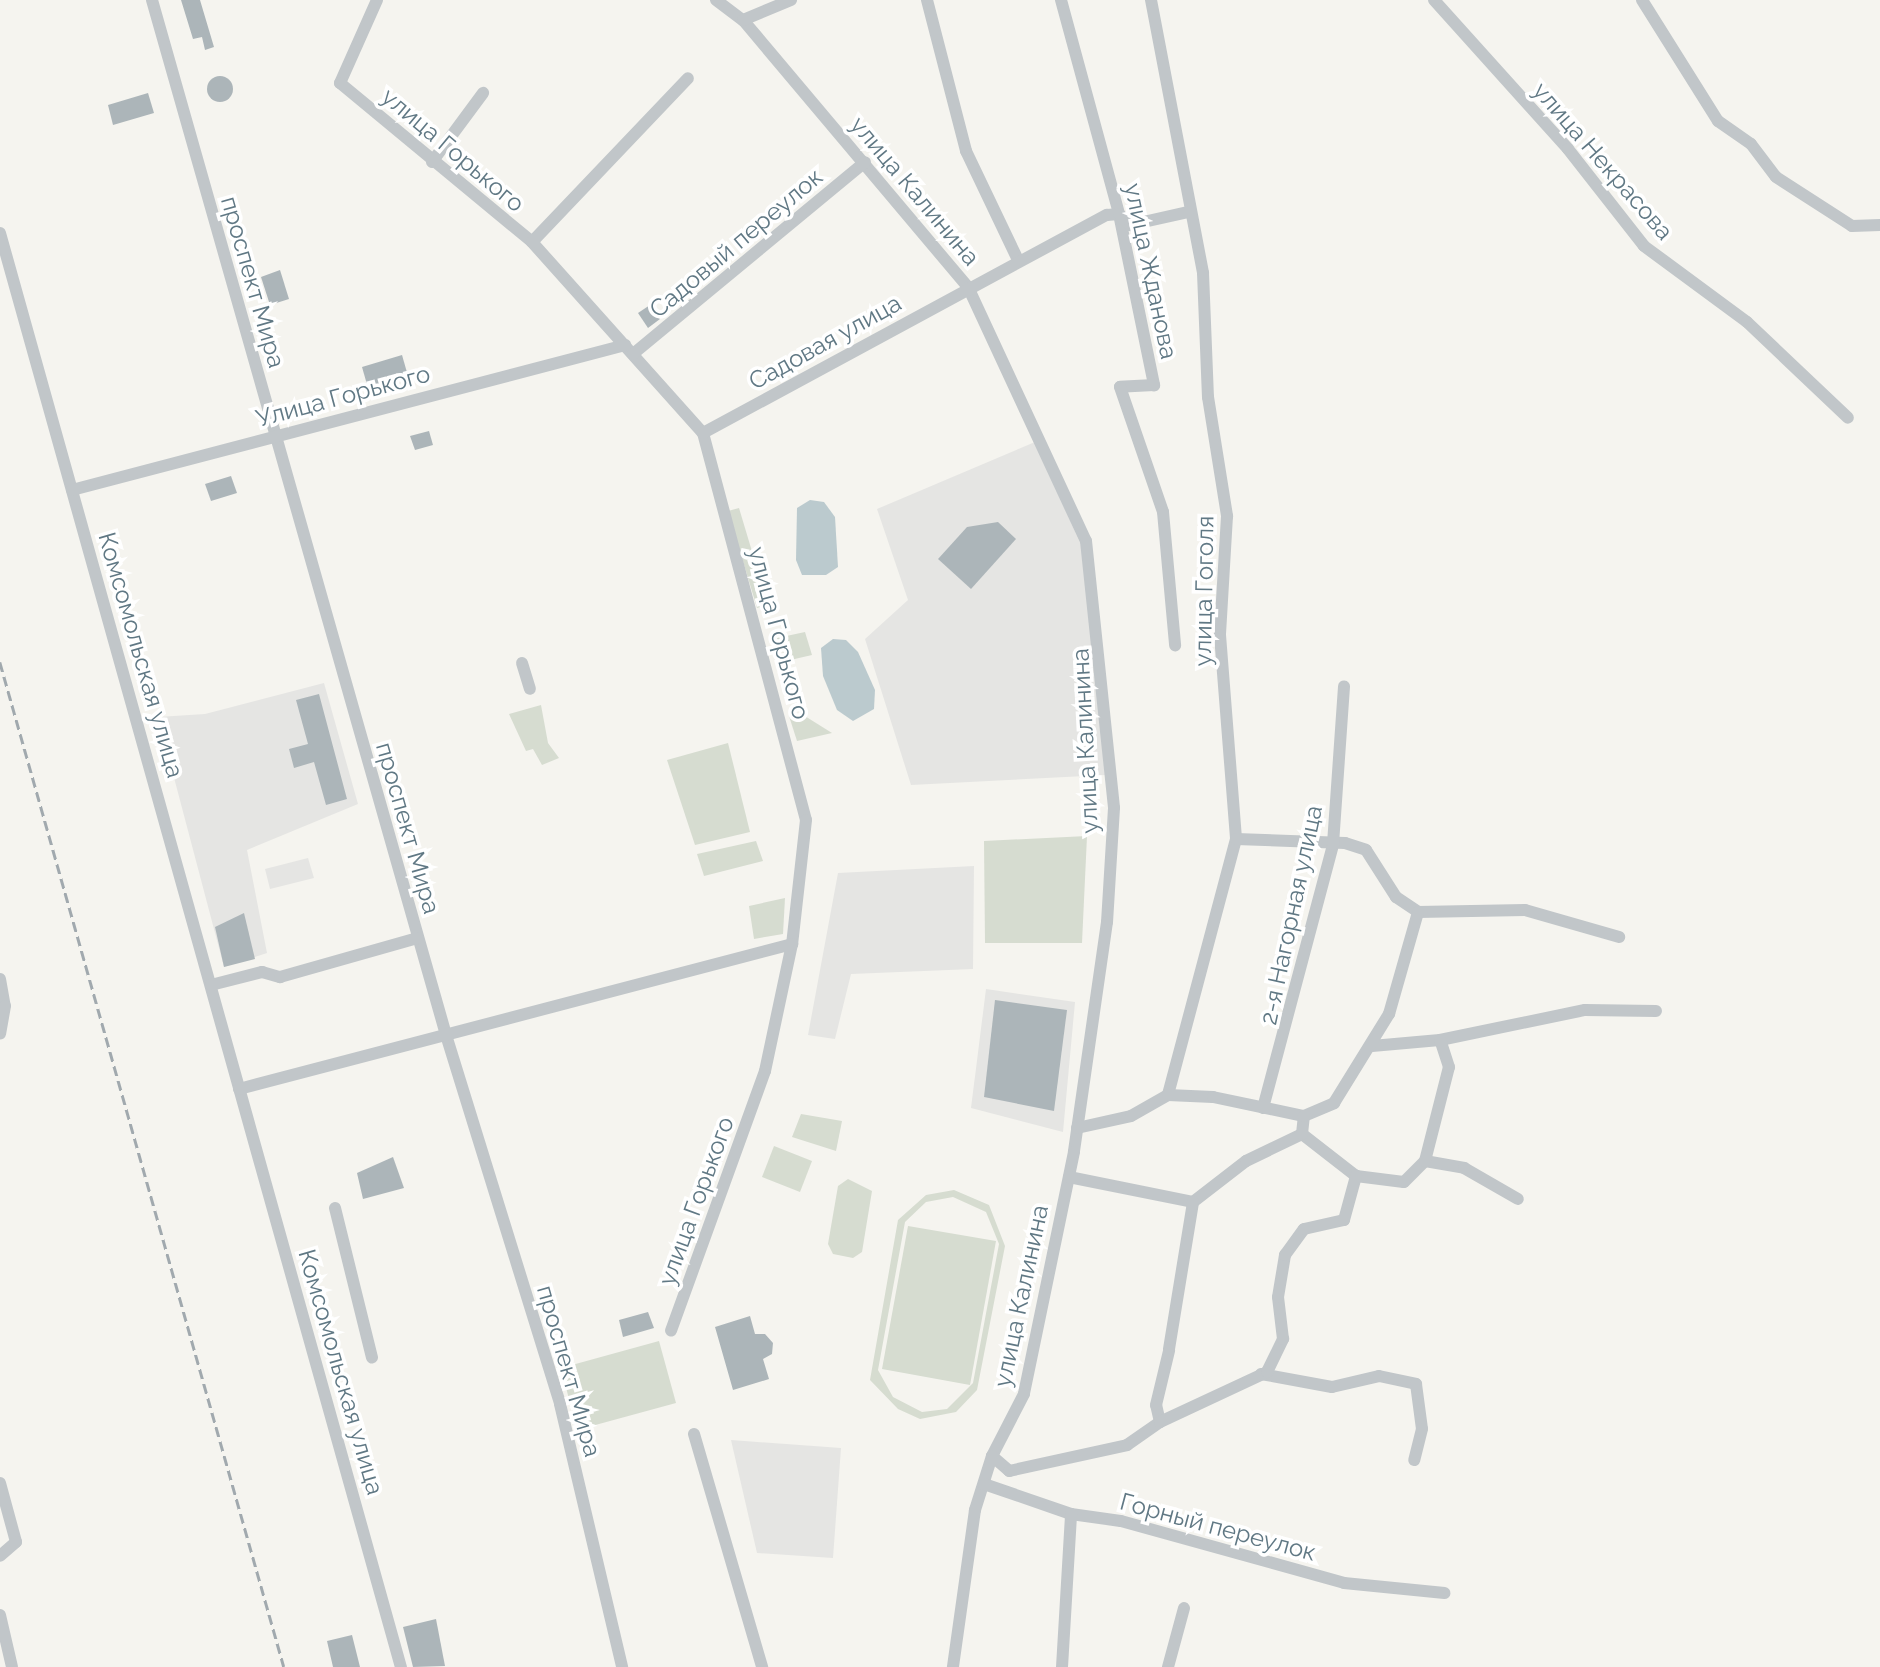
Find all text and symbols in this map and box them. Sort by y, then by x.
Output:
street label: улица Некрасова [1527,76,1679,246]
street label: улица Горького [376,82,530,218]
street label: улица Калинина [844,111,986,271]
street label: Садовый переулок [644,162,828,324]
street label: улица Жданова [1118,181,1184,361]
street label: проспект Мира [215,193,291,371]
street label: Садовая улица [744,288,906,396]
street label: Улица Горького [253,359,433,433]
street label: улица Гоголя [1188,515,1220,667]
street label: Комсомольская улица [92,529,190,781]
street label: улица Горького [742,544,816,722]
street label: улица Калинина [1066,648,1104,834]
street label: проспект Мира [370,739,446,917]
street label: 2-я Нагорная улица [1254,802,1328,1028]
street label: улица Горького [652,1113,740,1289]
street label: улица Калинина [988,1202,1054,1390]
street label: Комсомольская улица [292,1246,390,1498]
street label: проспект Мира [531,1282,607,1460]
street label: Горный переулок [1117,1487,1319,1567]

